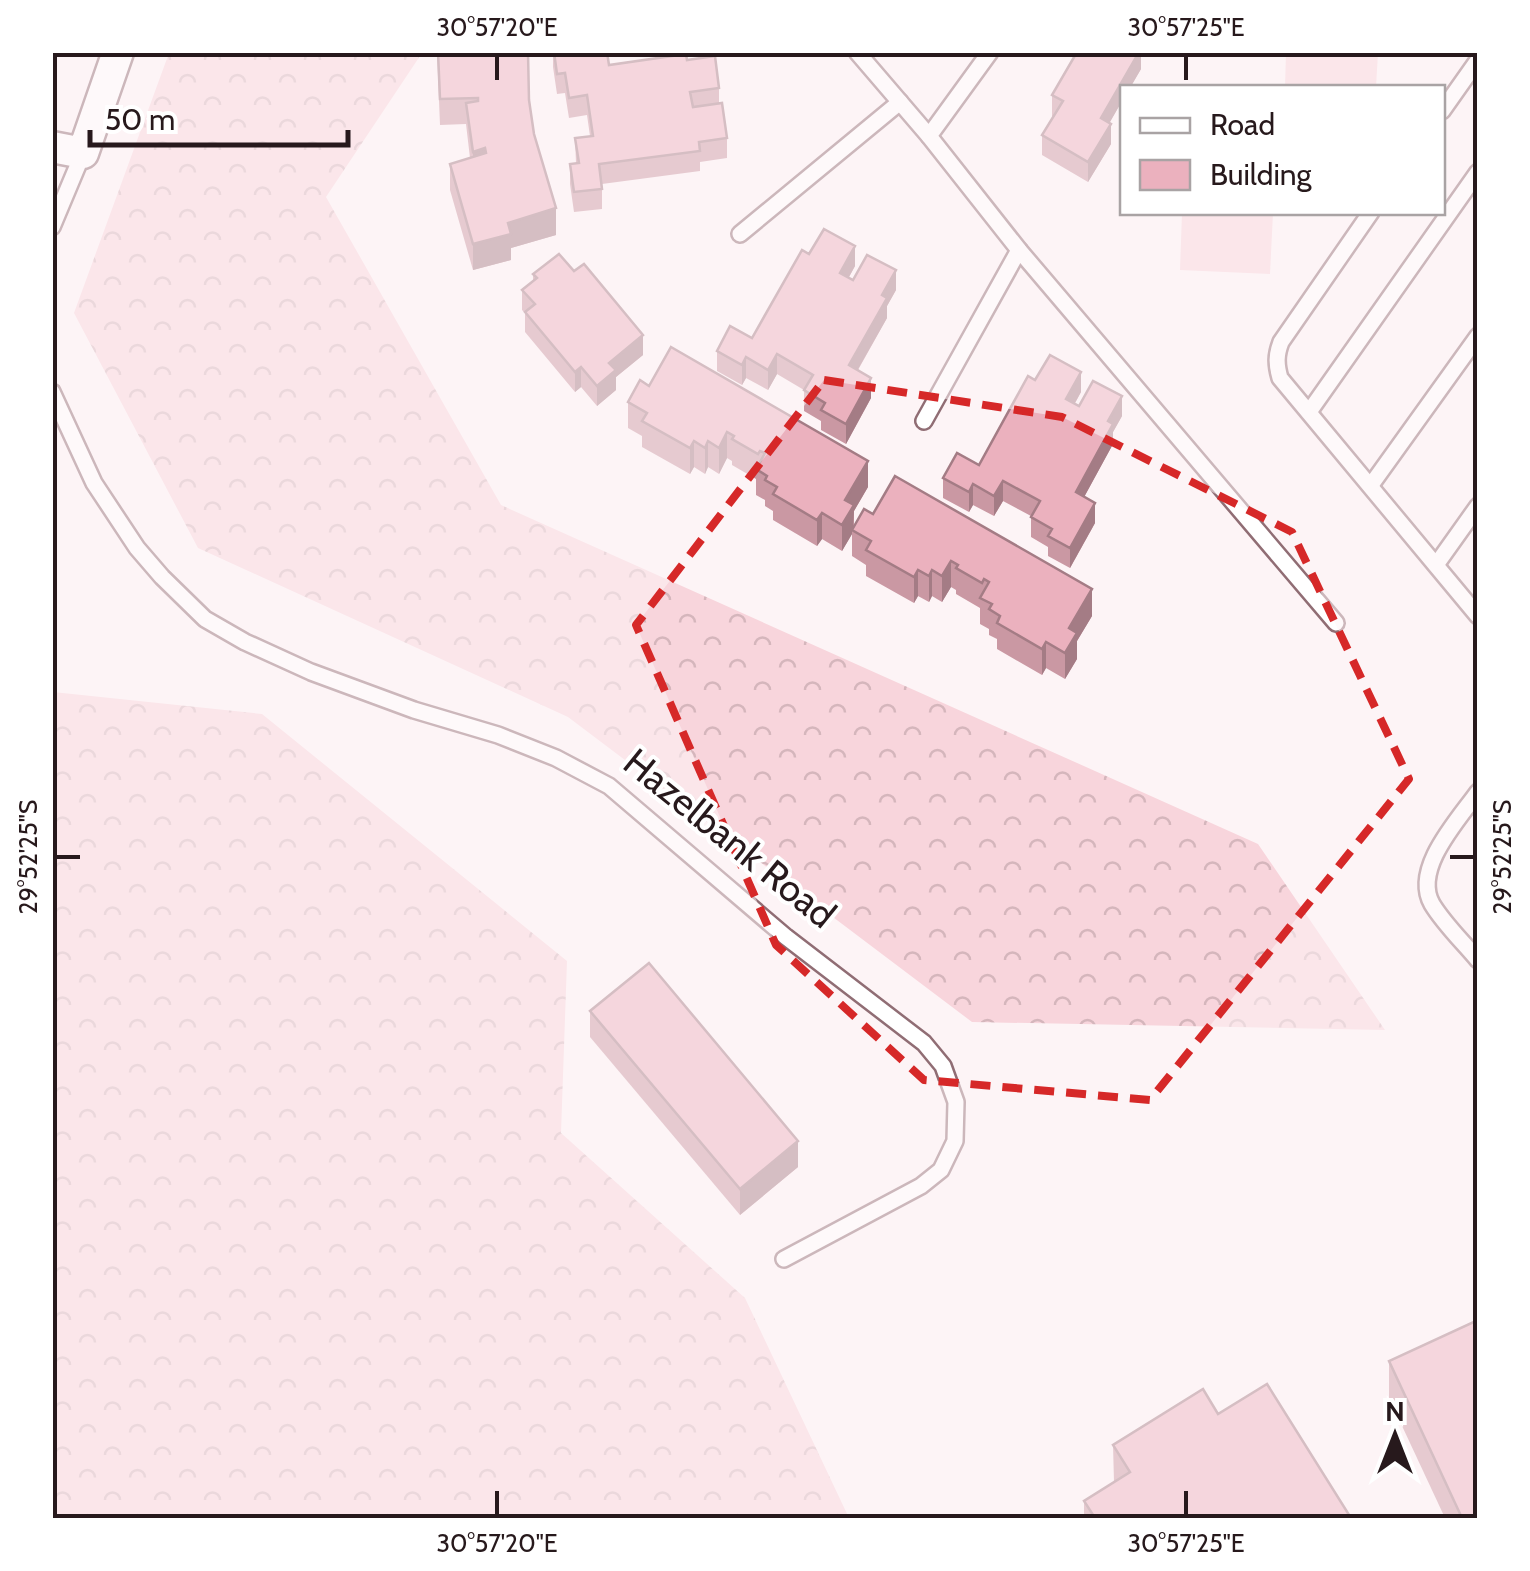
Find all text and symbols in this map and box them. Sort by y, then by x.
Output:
text: 30°57'20"E [436,12,558,42]
text: 30°57'25"E [1127,12,1245,42]
scale bar [90,85,348,147]
legend [1120,85,1445,215]
text: 50 m [105,101,175,138]
text: Road [1210,106,1275,143]
text: Building [1210,156,1313,193]
street label: Hazelbank Road [615,738,845,938]
text: 29°52'25"S [13,800,43,914]
text: 29°52'25"S [1487,800,1517,914]
north arrow [1345,1386,1445,1486]
text: N [1385,1394,1405,1428]
text: 30°57'20"E [436,1528,558,1558]
text: 30°57'25"E [1127,1528,1245,1558]

